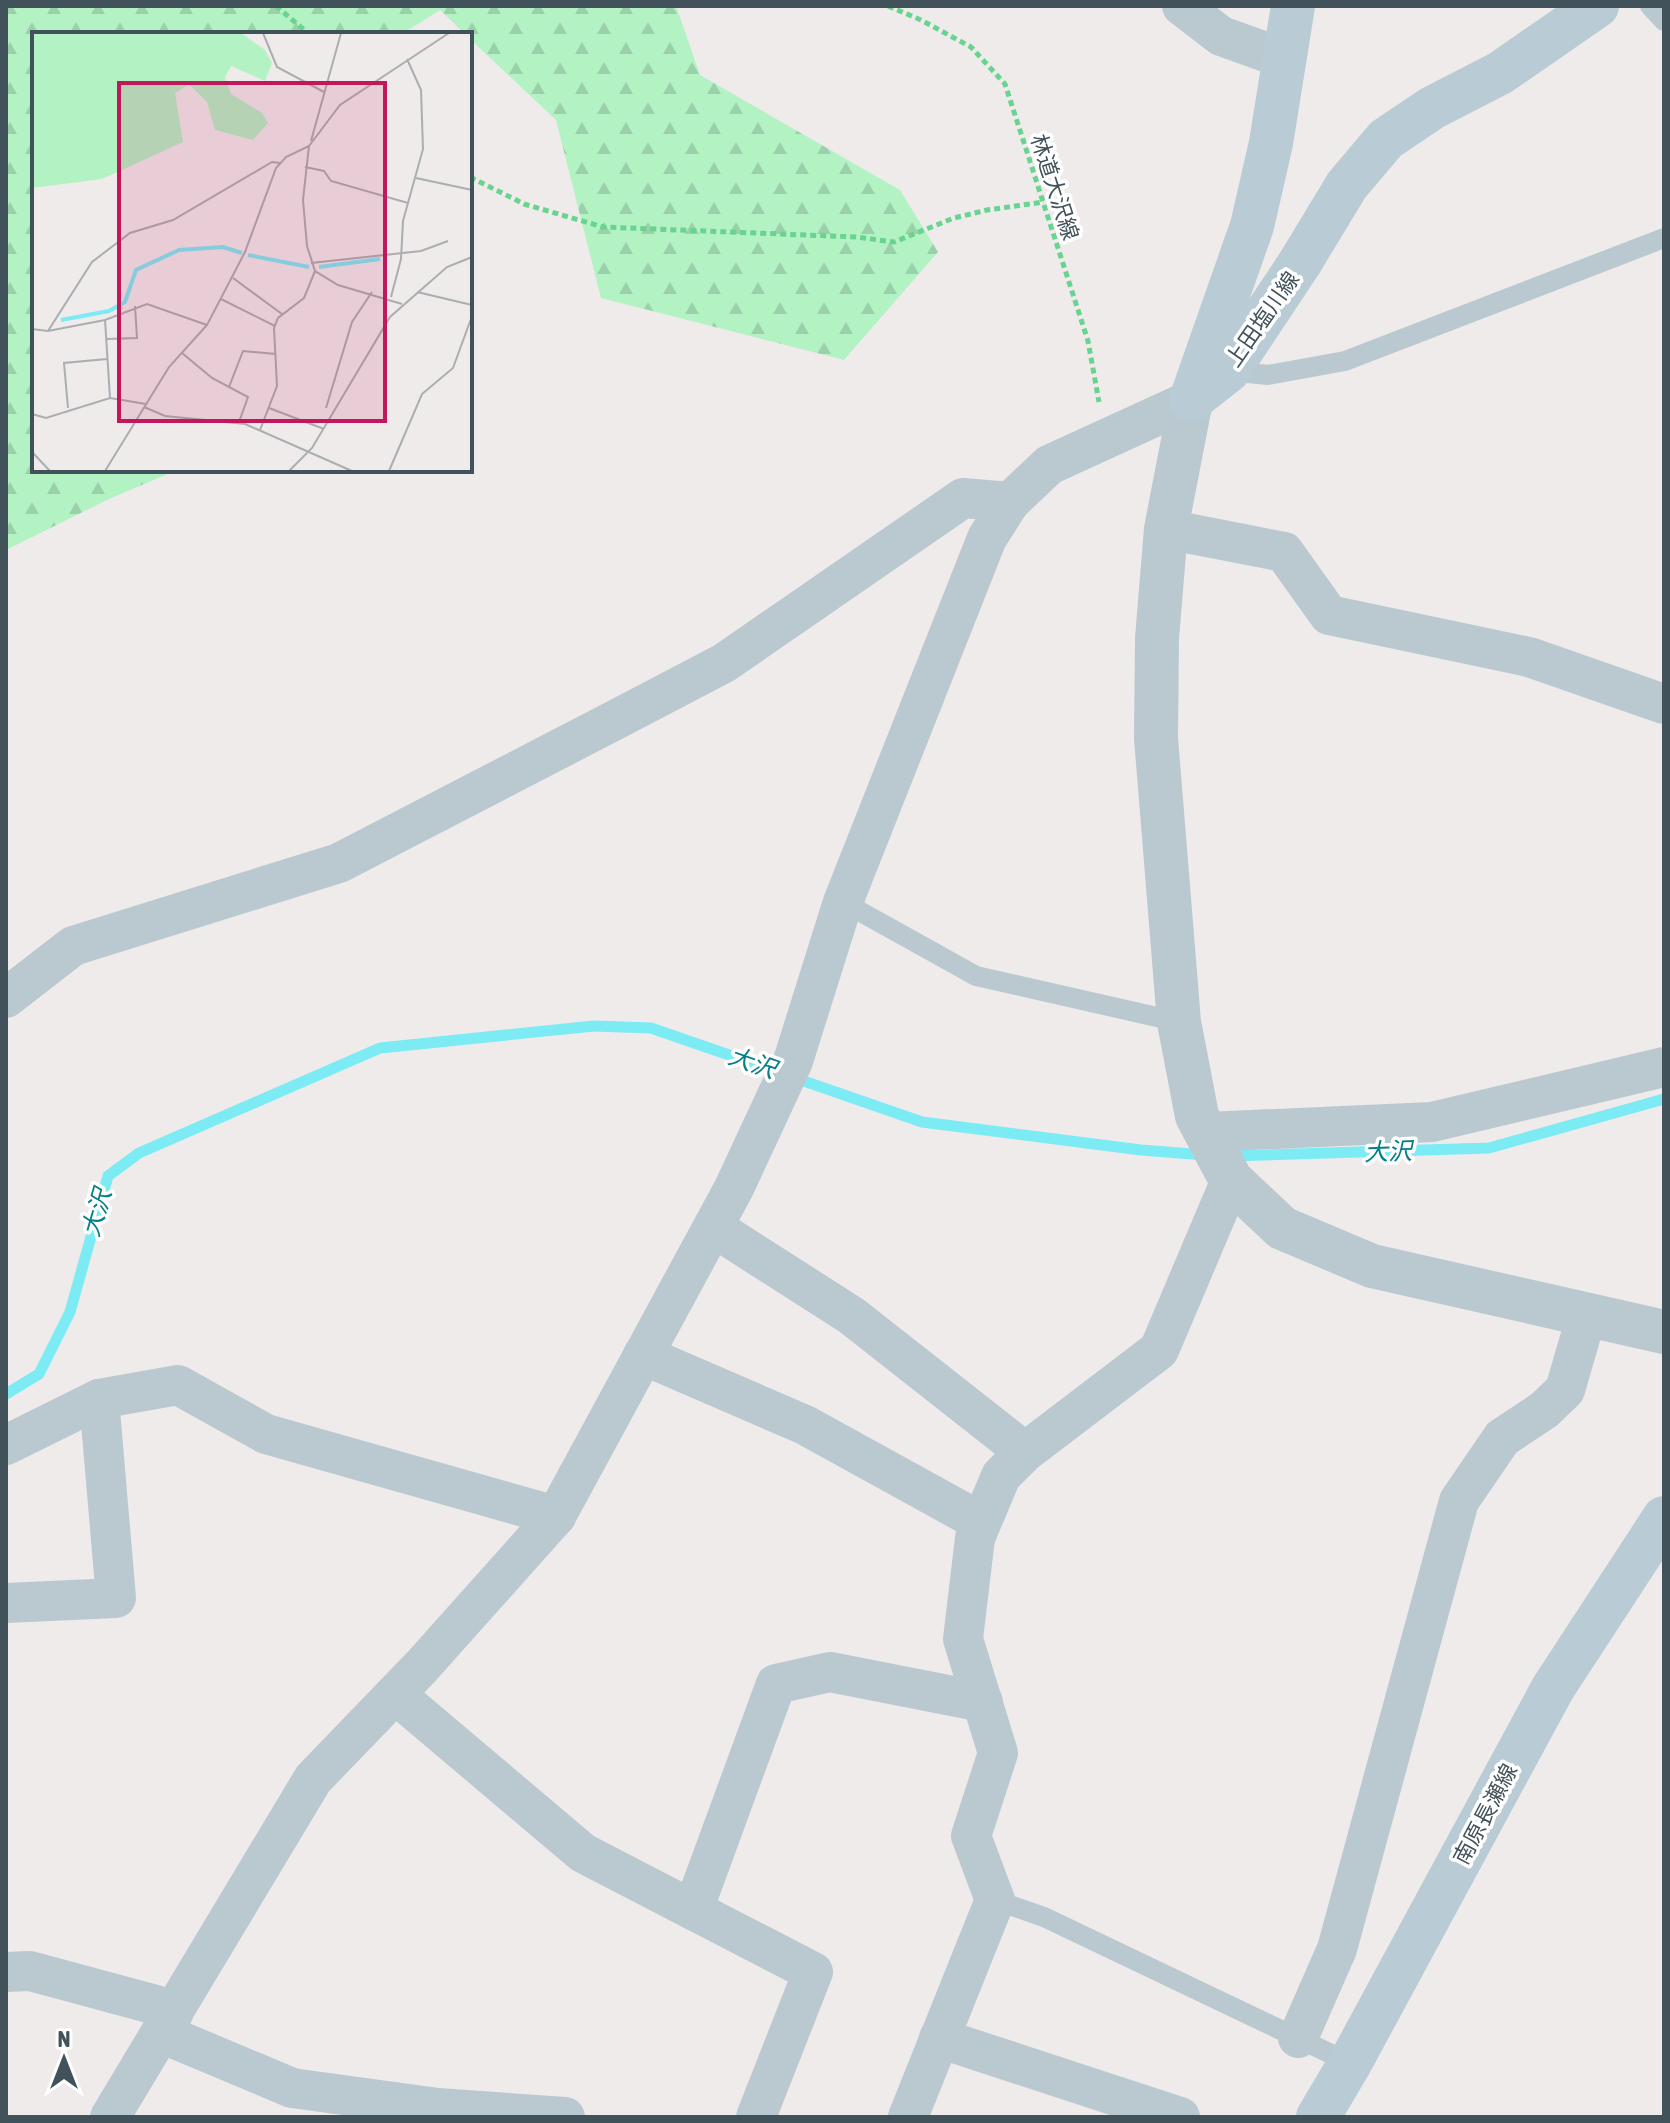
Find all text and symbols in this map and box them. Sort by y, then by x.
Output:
inset map [32,32,472,472]
street label: 林道大沢線 [1026,131,1084,243]
street label: 上田塩川線 [1220,266,1304,372]
water label: 大沢 [725,1042,782,1084]
water label: 大沢 [1364,1137,1415,1166]
water label: 大沢 [77,1183,117,1240]
street label: 南原長瀬線 [1448,1759,1522,1869]
north arrow [24,2019,104,2099]
text: N [58,2026,70,2052]

